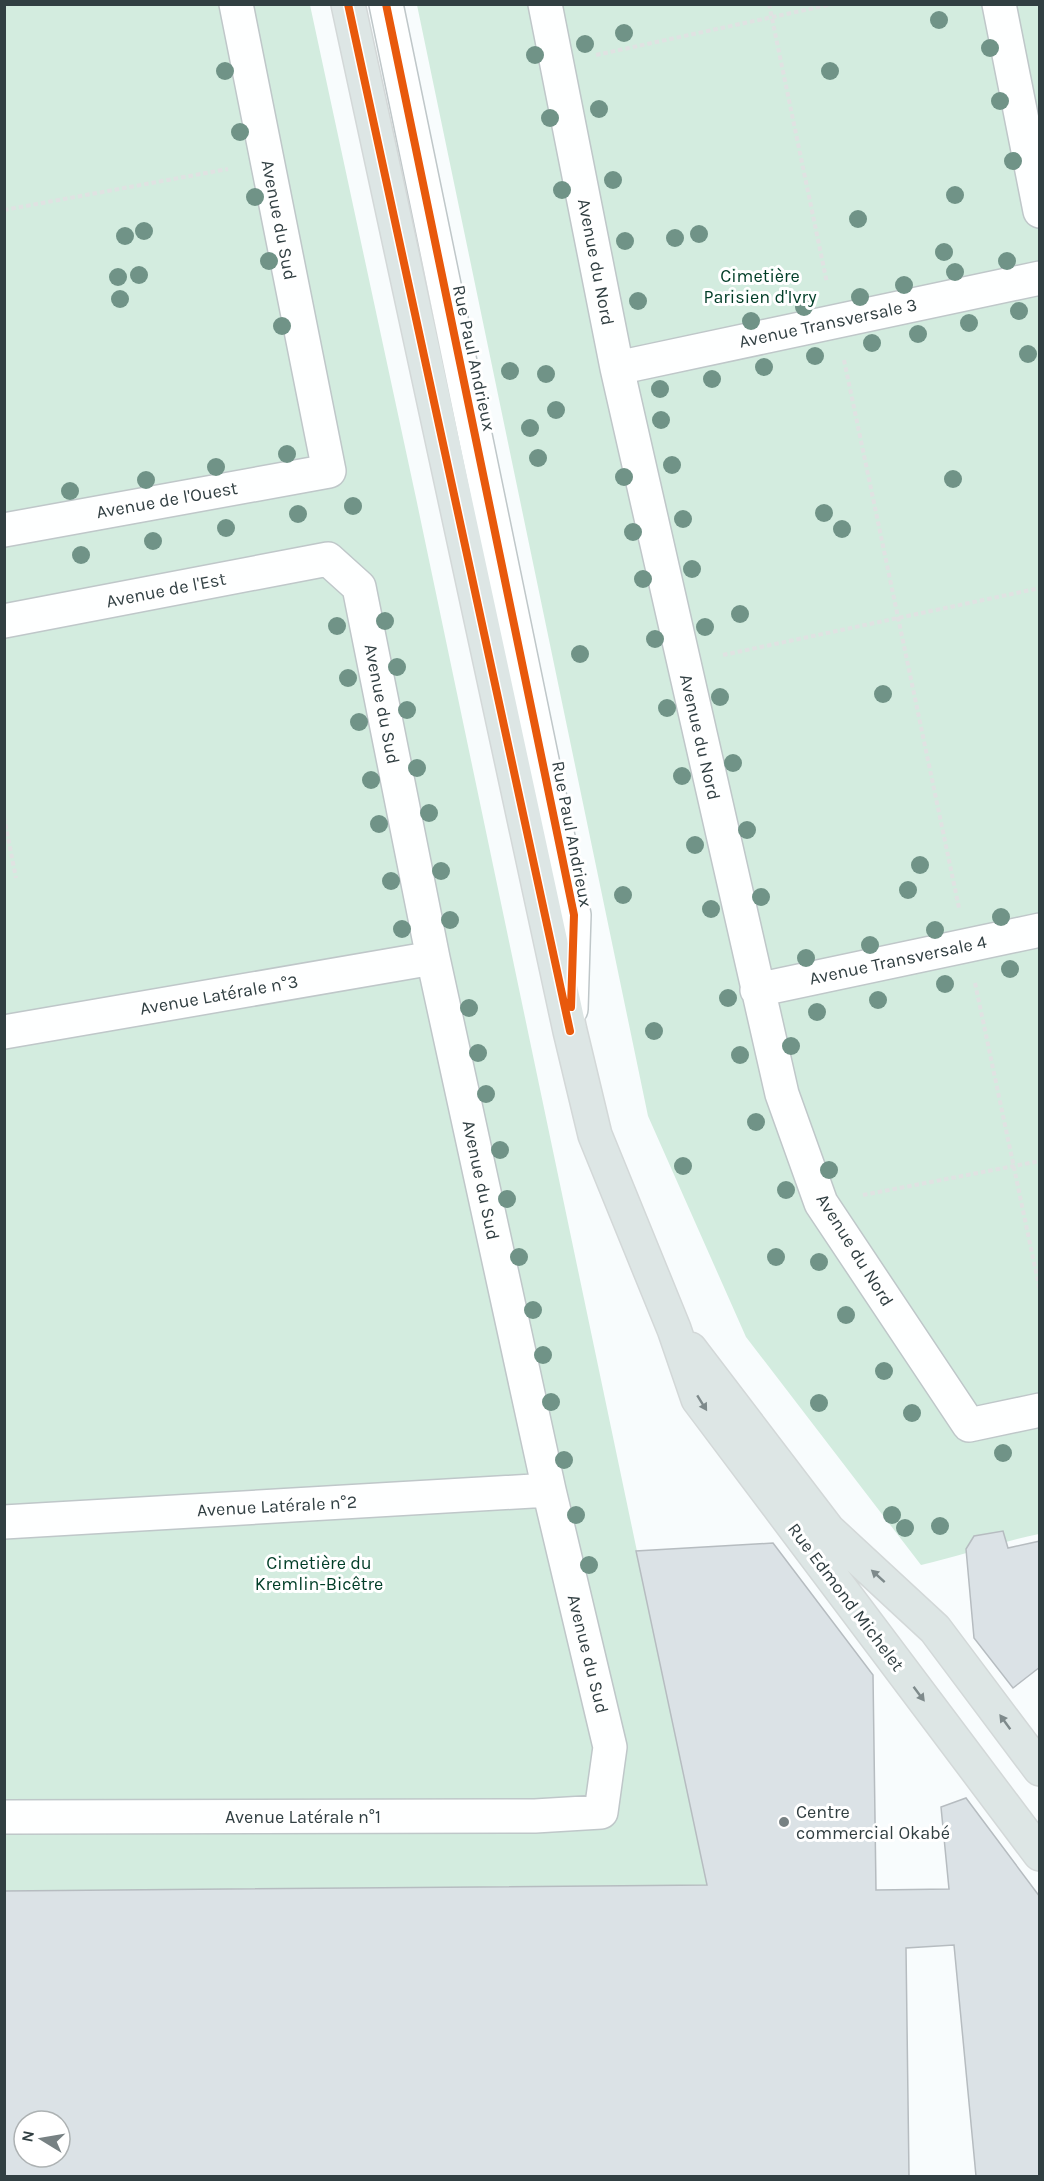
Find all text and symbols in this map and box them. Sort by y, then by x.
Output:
street label: Avenue du Sud [257,158,301,282]
street label: Avenue du Nord [573,197,619,327]
park label: Cimetière Parisien d'Ivry [703,265,817,308]
street label: Rue Paul Andrieux [448,283,500,433]
street label: Avenue Transversale 3 [737,293,919,353]
street label: Avenue de l'Ouest [95,477,240,523]
street label: Avenue de l'Est [104,568,228,612]
street label: Avenue du Sud [360,642,404,766]
street label: Avenue du Nord [675,672,725,802]
street label: Rue Paul Andrieux [547,759,597,909]
street label: Avenue Transversale 4 [807,930,989,990]
street label: Avenue Latérale n°3 [138,970,300,1020]
street label: Avenue du Sud [458,1118,504,1242]
street label: Avenue du Nord [812,1190,898,1310]
one-way arrow [696,1395,707,1411]
street label: Avenue Latérale n°2 [196,1491,358,1521]
street label: Rue Edmond Michelet [783,1519,909,1676]
park label: Cimetière du Kremlin-Bicêtre [255,1552,383,1595]
one-way arrow [871,1569,885,1583]
street label: Avenue du Sud [563,1592,613,1716]
one-way arrow [913,1685,925,1701]
one-way arrow [999,1715,1011,1731]
place label: Centre commercial Okabé [796,1801,950,1844]
street label: Avenue Latérale n°1 [225,1806,381,1828]
marker: Centre commercial Okabé [777,1815,791,1829]
north arrow [12,2109,72,2169]
text: N [17,2129,38,2144]

